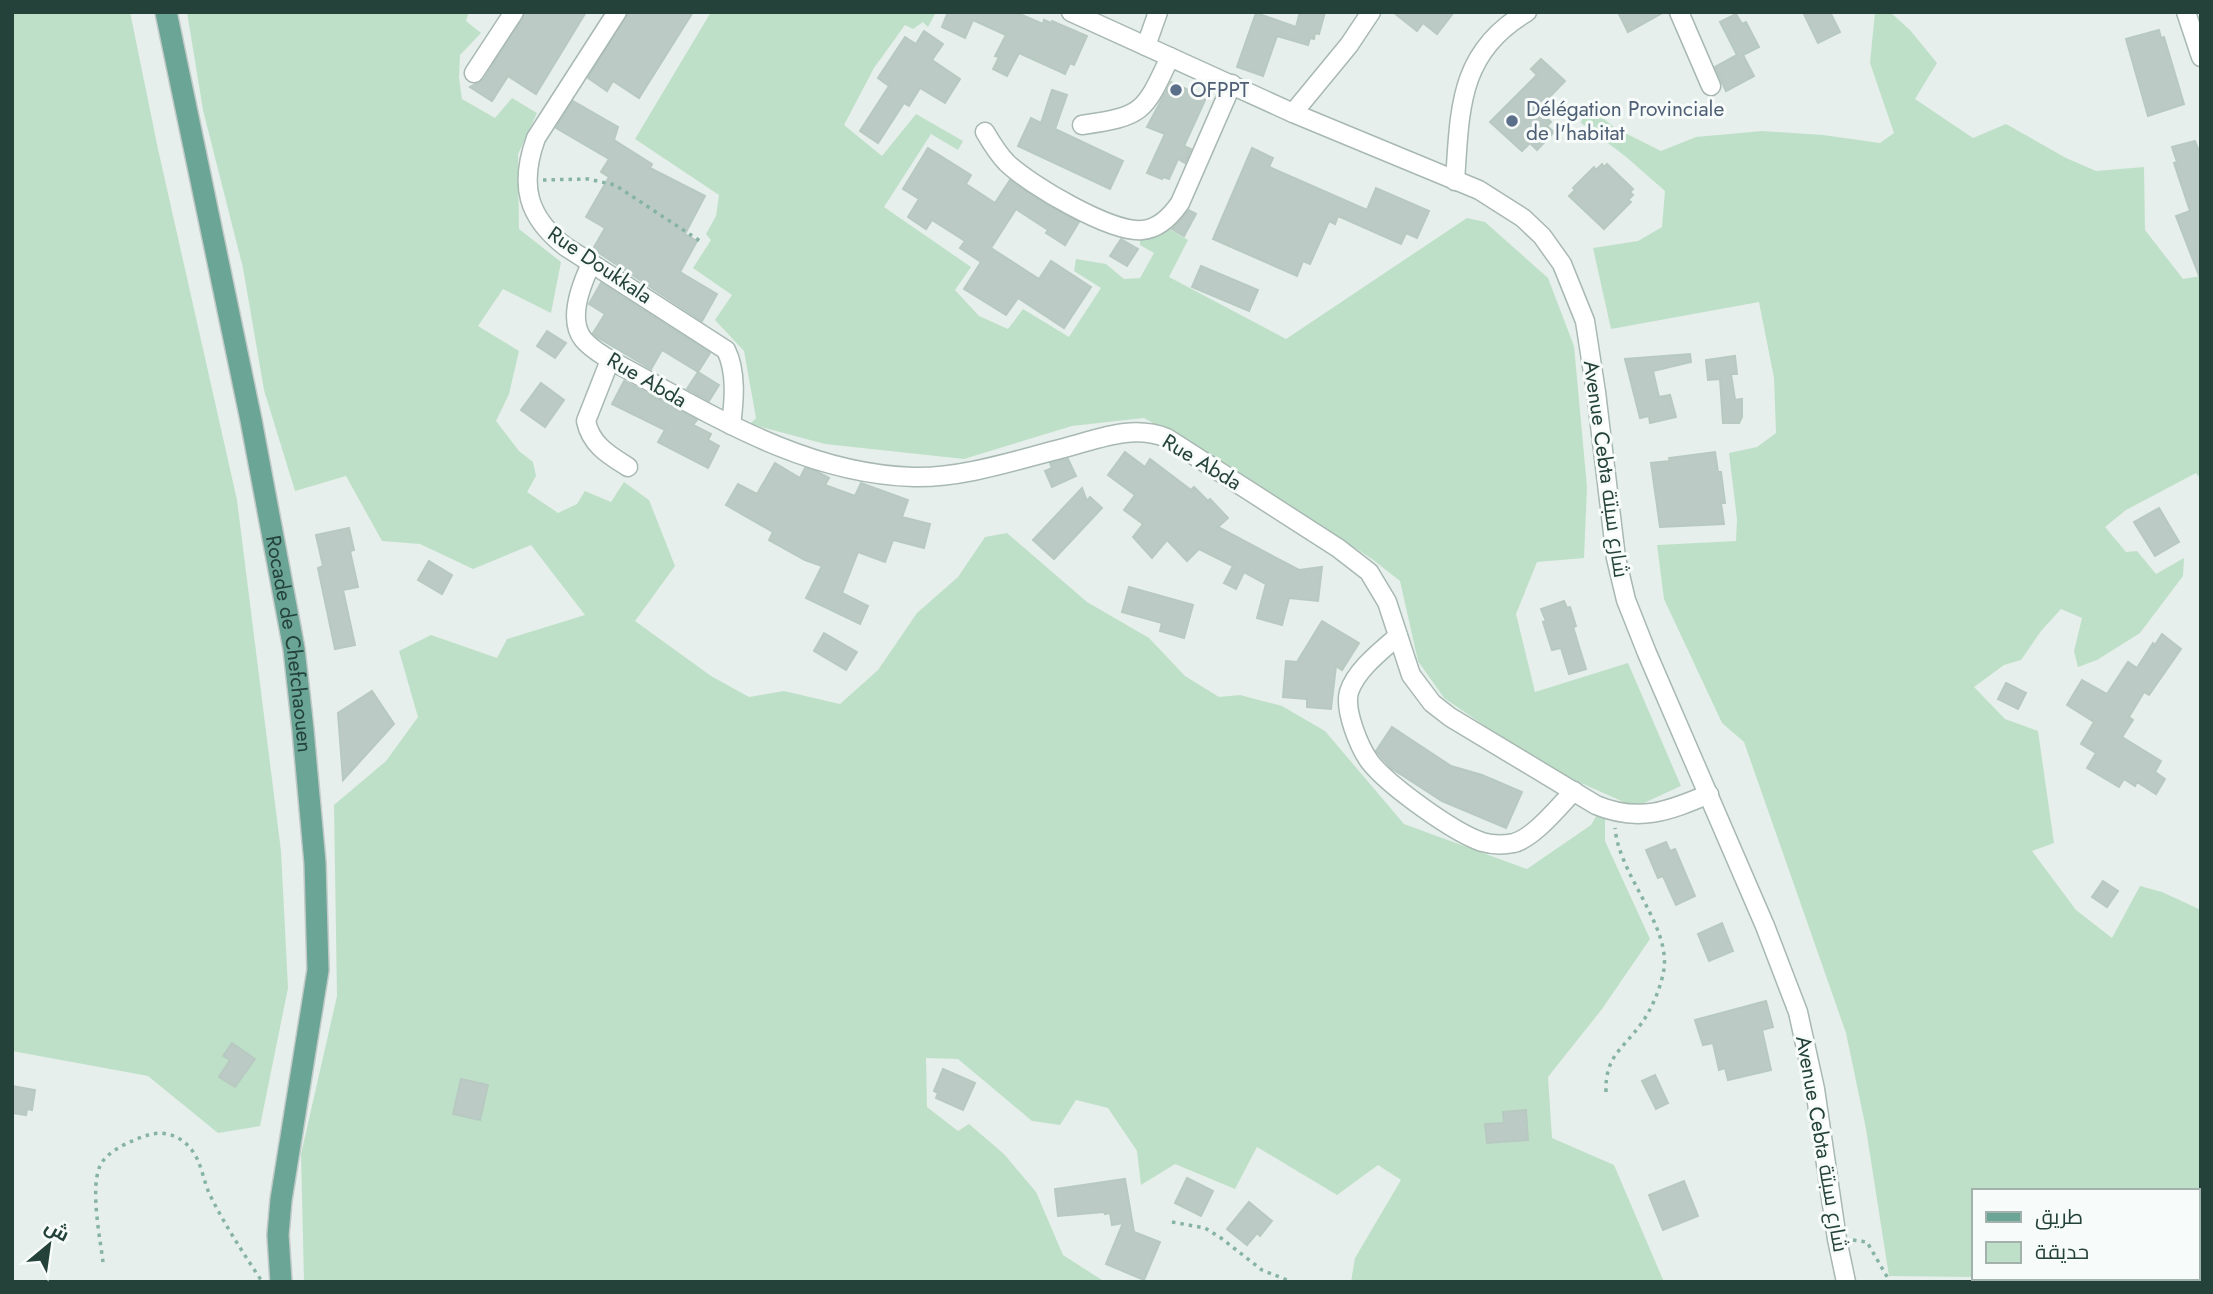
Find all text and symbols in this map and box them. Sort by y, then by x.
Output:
place label: OFPPT [1190,75,1249,105]
marker: OFPPT [1168,82,1184,98]
place label: Délégation Provinciale de l'habitat [1526,94,1724,148]
marker: Délégation Provinciale de l'habitat [1504,113,1520,129]
street label: Rue Doukkala [542,219,658,311]
street label: Rue Abda [601,345,693,415]
street label: Avenue Cebta شارع سبتة [1576,358,1636,580]
street label: Rue Abda [1157,427,1247,497]
street label: Rocade de Chefchaouen [258,533,320,754]
street label: Avenue Cebta شارع سبتة [1788,1033,1856,1255]
legend [1972,1189,2199,1280]
text: طريق [2035,1202,2083,1232]
north arrow [14,1210,84,1280]
text: ش [40,1213,74,1248]
text: حديقة [2035,1237,2089,1267]

